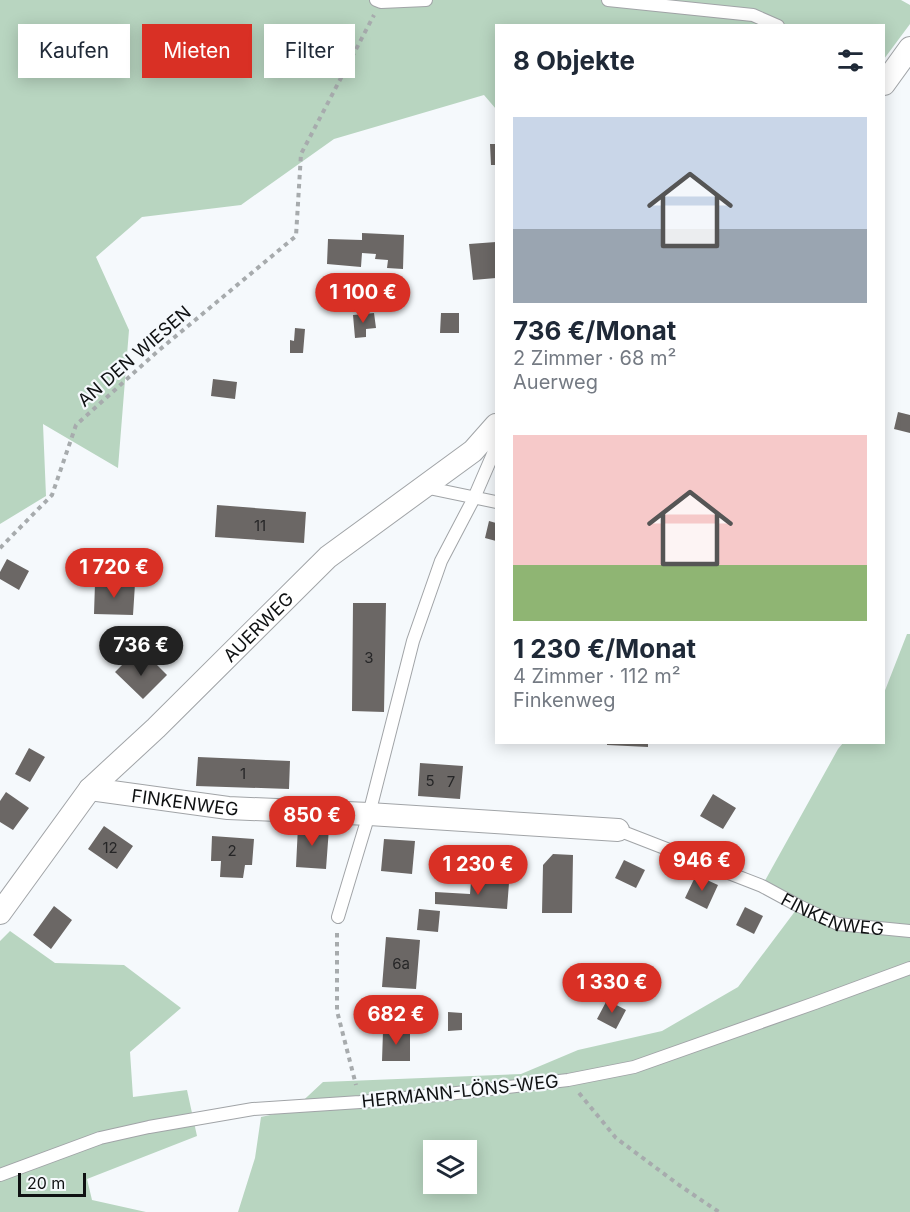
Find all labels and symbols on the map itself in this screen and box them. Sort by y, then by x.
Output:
pin: 1 100 € [308,273,418,324]
street label: AN DEN WIESEN [73,301,195,411]
house number: 11 [254,516,266,535]
pin: 1 720 € [59,548,169,599]
street label: AUERWEG [219,587,297,666]
pin: 736 € [99,626,183,677]
house number: 3 [364,648,374,667]
house number: 1 [240,764,246,783]
house number: 5 [425,771,435,790]
house number: 7 [447,772,455,791]
street label: FINKENWEG [130,784,239,819]
pin: 850 € [270,796,354,847]
house number: 12 [102,838,118,857]
house number: 2 [227,841,237,860]
pin: 946 € [660,841,744,892]
pin: 1 230 € [423,845,533,896]
street label: FINKENWEG [778,888,885,939]
house number: 6a [392,954,410,973]
pin: 1 330 € [557,963,667,1014]
pin: 682 € [354,995,438,1046]
street label: HERMANN-LÖNS-WEG [360,1069,559,1112]
scale bar [18,1170,86,1198]

